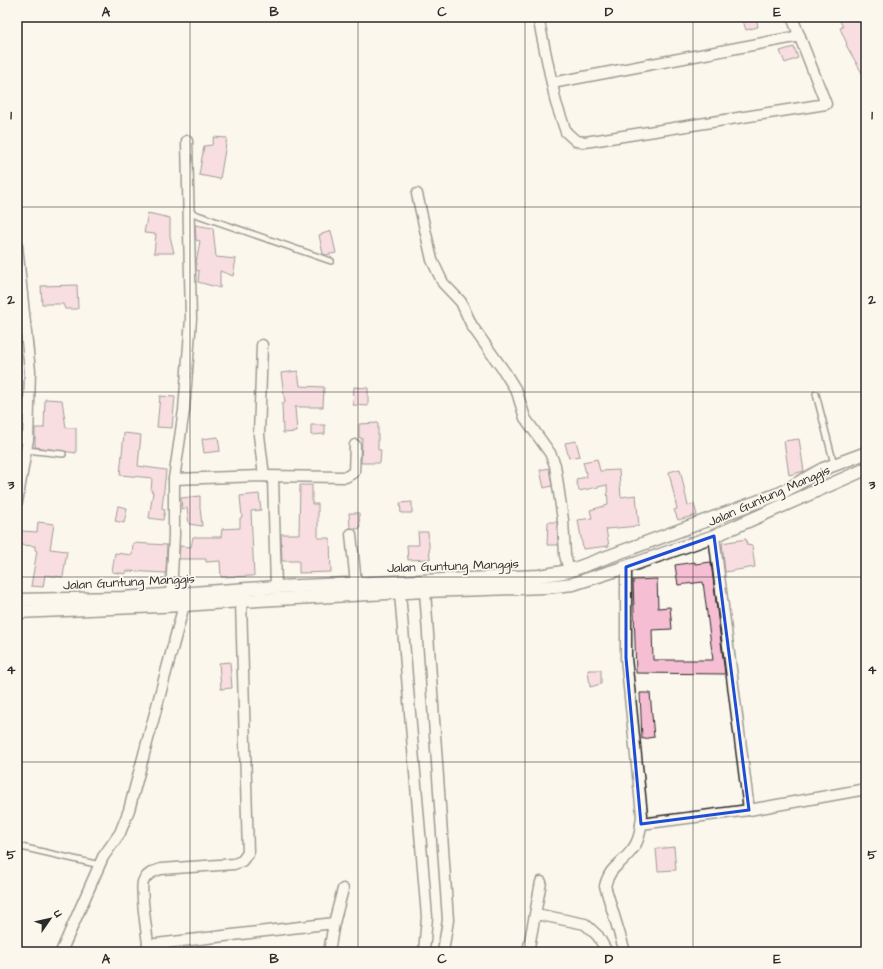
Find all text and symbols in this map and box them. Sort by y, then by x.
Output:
text: A [102,3,111,21]
text: B [269,3,279,21]
text: C [437,3,447,21]
text: D [605,3,614,21]
text: E [773,3,781,21]
text: 1 [10,106,12,124]
text: 1 [871,106,873,124]
text: 2 [6,291,15,309]
text: 2 [867,291,876,309]
street label: Jalan Guntung Manggis [705,461,834,532]
text: 3 [7,476,15,494]
text: 3 [868,476,876,494]
street label: Jalan Guntung Manggis [387,555,520,578]
street label: Jalan Guntung Manggis [63,570,196,595]
text: 4 [7,661,16,679]
text: 4 [868,661,877,679]
text: 5 [6,846,16,864]
text: 5 [867,846,877,864]
north arrow [30,899,70,939]
text: U [49,906,66,920]
text: A [102,950,111,968]
text: B [269,950,279,968]
text: C [437,950,447,968]
text: D [605,950,614,968]
text: E [773,950,781,968]

